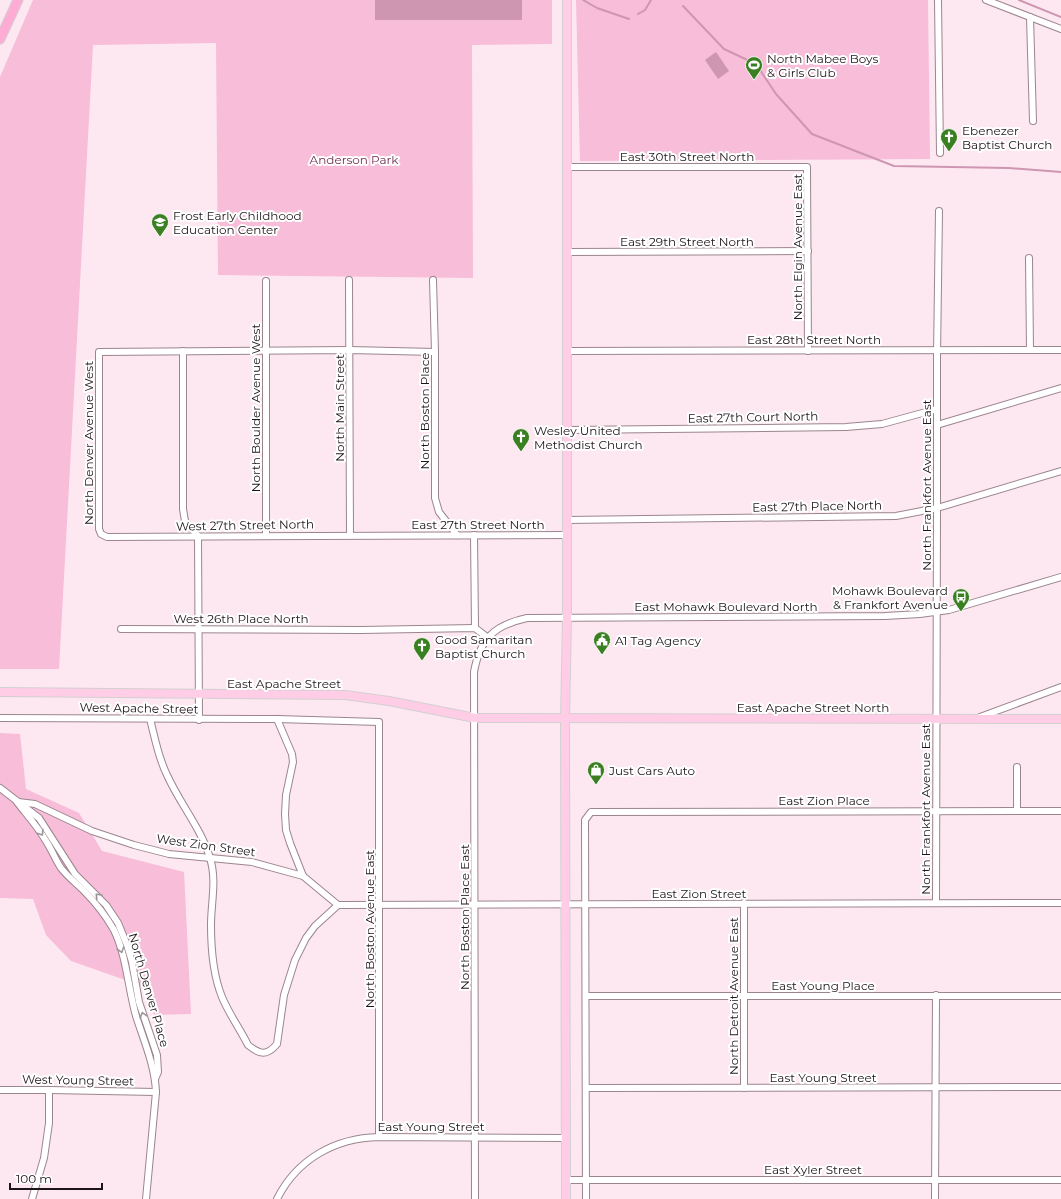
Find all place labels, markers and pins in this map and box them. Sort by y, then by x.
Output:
place label: North Mabee Boys & Girls Club [767,51,879,80]
sports icon: North Mabee Boys & Girls Club [744,55,764,80]
place label: Ebenezer Baptist Church [962,123,1052,152]
church icon: Ebenezer Baptist Church [939,127,959,152]
place label: Frost Early Childhood Education Center [173,208,302,237]
school or university icon: Frost Early Childhood Education Center [150,212,170,237]
place label: Wesley United Methodist Church [534,423,643,452]
church icon: Wesley United Methodist Church [511,427,531,452]
place label: Mohawk Boulevard & Frankfort Avenue [832,583,948,612]
bus stop icon: Mohawk Boulevard & Frankfort Avenue [951,587,971,612]
public building icon: A1 Tag Agency [592,630,612,655]
place label: Good Samaritan Baptist Church [435,632,533,661]
place label: A1 Tag Agency [615,633,701,648]
church icon: Good Samaritan Baptist Church [412,636,432,661]
shop icon: Just Cars Auto [586,760,606,785]
place label: Just Cars Auto [608,763,695,778]

